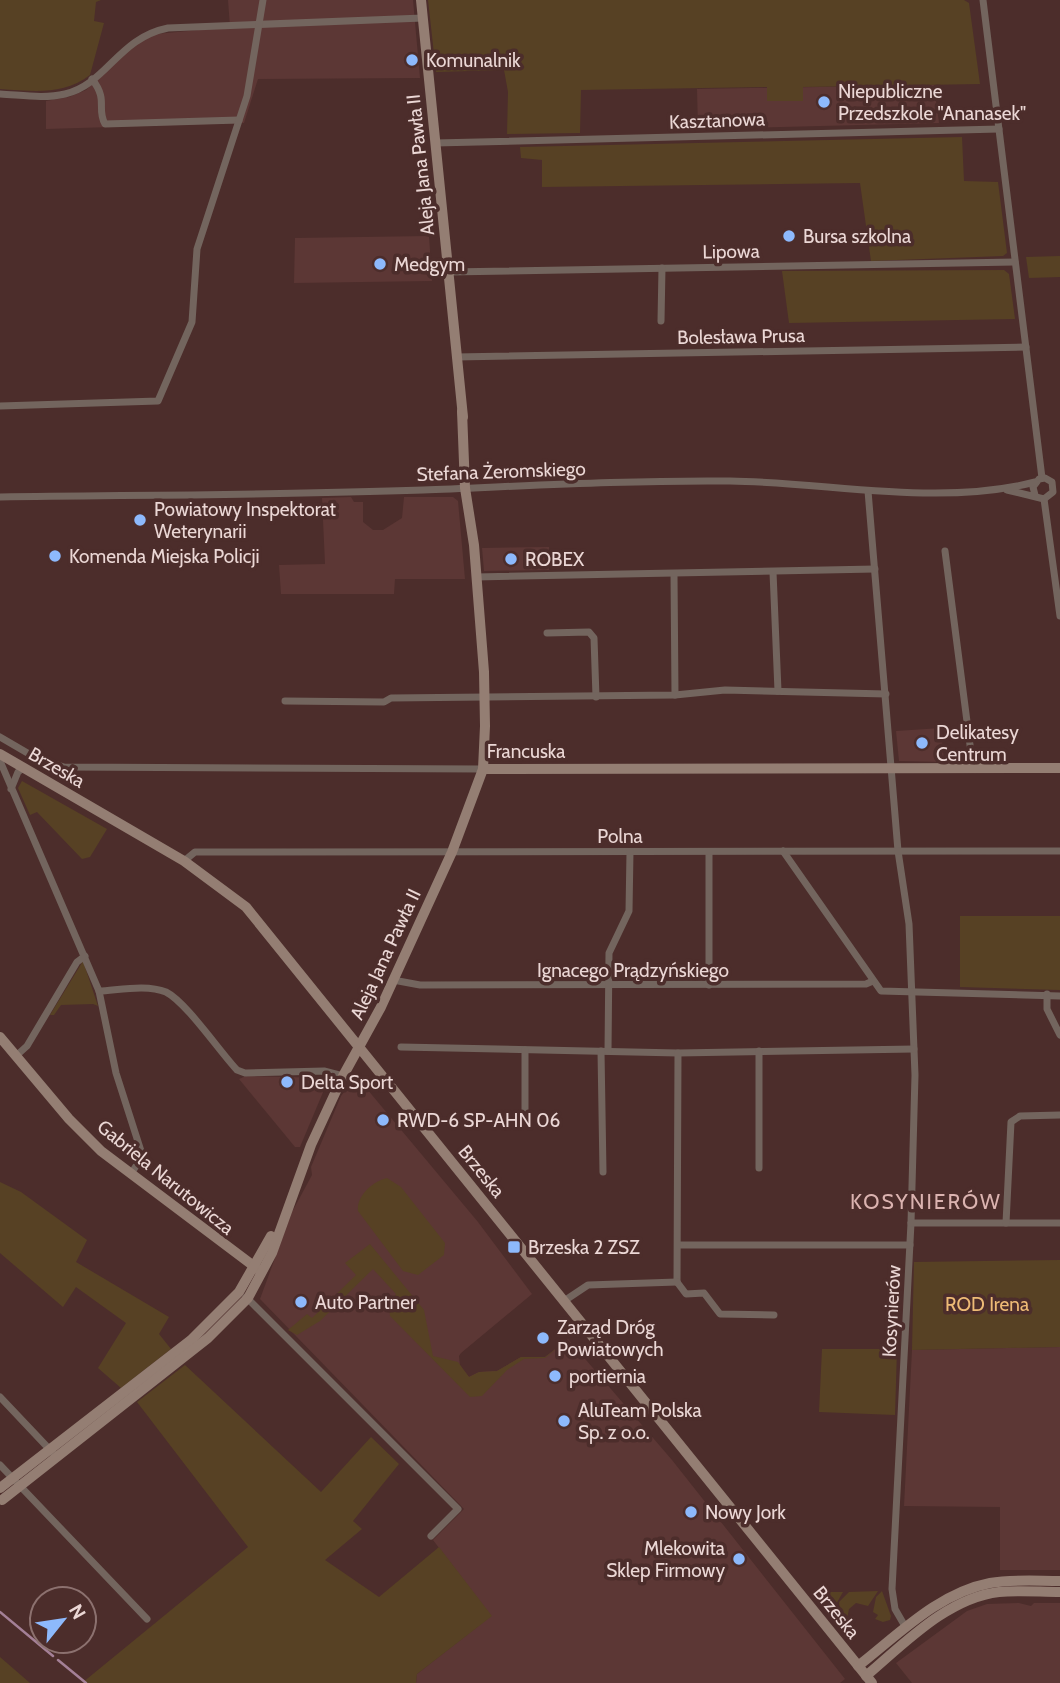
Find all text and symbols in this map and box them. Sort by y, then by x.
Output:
place label: Komunalnik [426,49,521,72]
marker: Komunalnik [404,52,420,68]
place label: Niepubliczne Przedszkole "Ananasek" [838,80,1026,125]
street label: Aleja Jana Pawła II [402,93,439,237]
marker: Niepubliczne Przedszkole "Ananasek" [816,94,832,110]
street label: Kasztanowa [669,107,765,134]
place label: Bursa szkolna [803,225,911,248]
marker: Bursa szkolna [781,228,797,244]
street label: Lipowa [702,240,760,263]
place label: Medgym [394,253,465,276]
marker: Medgym [372,256,388,272]
street label: Bolesława Prusa [677,324,805,349]
street label: Stefana Żeromskiego [416,457,586,486]
place label: Powiatowy Inspektorat Weterynarii [154,498,337,543]
marker: Powiatowy Inspektorat Weterynarii [132,512,148,528]
place label: Komenda Miejska Policji [69,545,259,568]
marker: Komenda Miejska Policji [47,548,63,564]
place label: ROBEX [525,548,585,571]
marker: ROBEX [503,551,519,567]
place label: Delikatesy Centrum [936,721,1019,766]
marker: Delikatesy Centrum [914,735,930,751]
street label: Francuska [487,740,565,763]
street label: Brzeska [25,742,89,793]
street label: Polna [597,825,643,848]
street label: Aleja Jana Pawła II [345,885,426,1023]
street label: Ignacego Prądzyńskiego [537,959,729,982]
place label: Delta Sport [301,1071,394,1094]
marker: Delta Sport [279,1074,295,1090]
place label: RWD-6 SP-AHN 06 [397,1109,560,1132]
marker: RWD-6 SP-AHN 06 [375,1112,391,1128]
street label: Gabriela Narutowicza [93,1115,239,1240]
street label: Brzeska [453,1140,510,1202]
district label: KOSYNIERÓW [850,1189,1002,1214]
place label: Brzeska 2 ZSZ [528,1236,640,1259]
marker: Brzeska 2 ZSZ [506,1239,522,1255]
street label: Kosynierów [878,1264,905,1358]
place label: Auto Partner [315,1291,416,1314]
park label: ROD Irena [945,1293,1029,1316]
marker: Auto Partner [293,1294,309,1310]
place label: Zarząd Dróg Powiatowych [557,1316,664,1361]
marker: Zarząd Dróg Powiatowych [535,1330,551,1346]
place label: portiernia [569,1365,646,1388]
marker: portiernia [547,1368,563,1384]
place label: AluTeam Polska Sp. z o.o. [578,1399,702,1444]
marker: AluTeam Polska Sp. z o.o. [556,1413,572,1429]
place label: Nowy Jork [705,1501,786,1524]
marker: Nowy Jork [683,1504,699,1520]
place label: Mlekowita Sklep Firmowy [606,1537,725,1582]
marker: Mlekowita Sklep Firmowy [731,1551,747,1567]
street label: Brzeska [808,1581,865,1643]
north arrow [28,1585,98,1655]
text: N [64,1600,91,1623]

